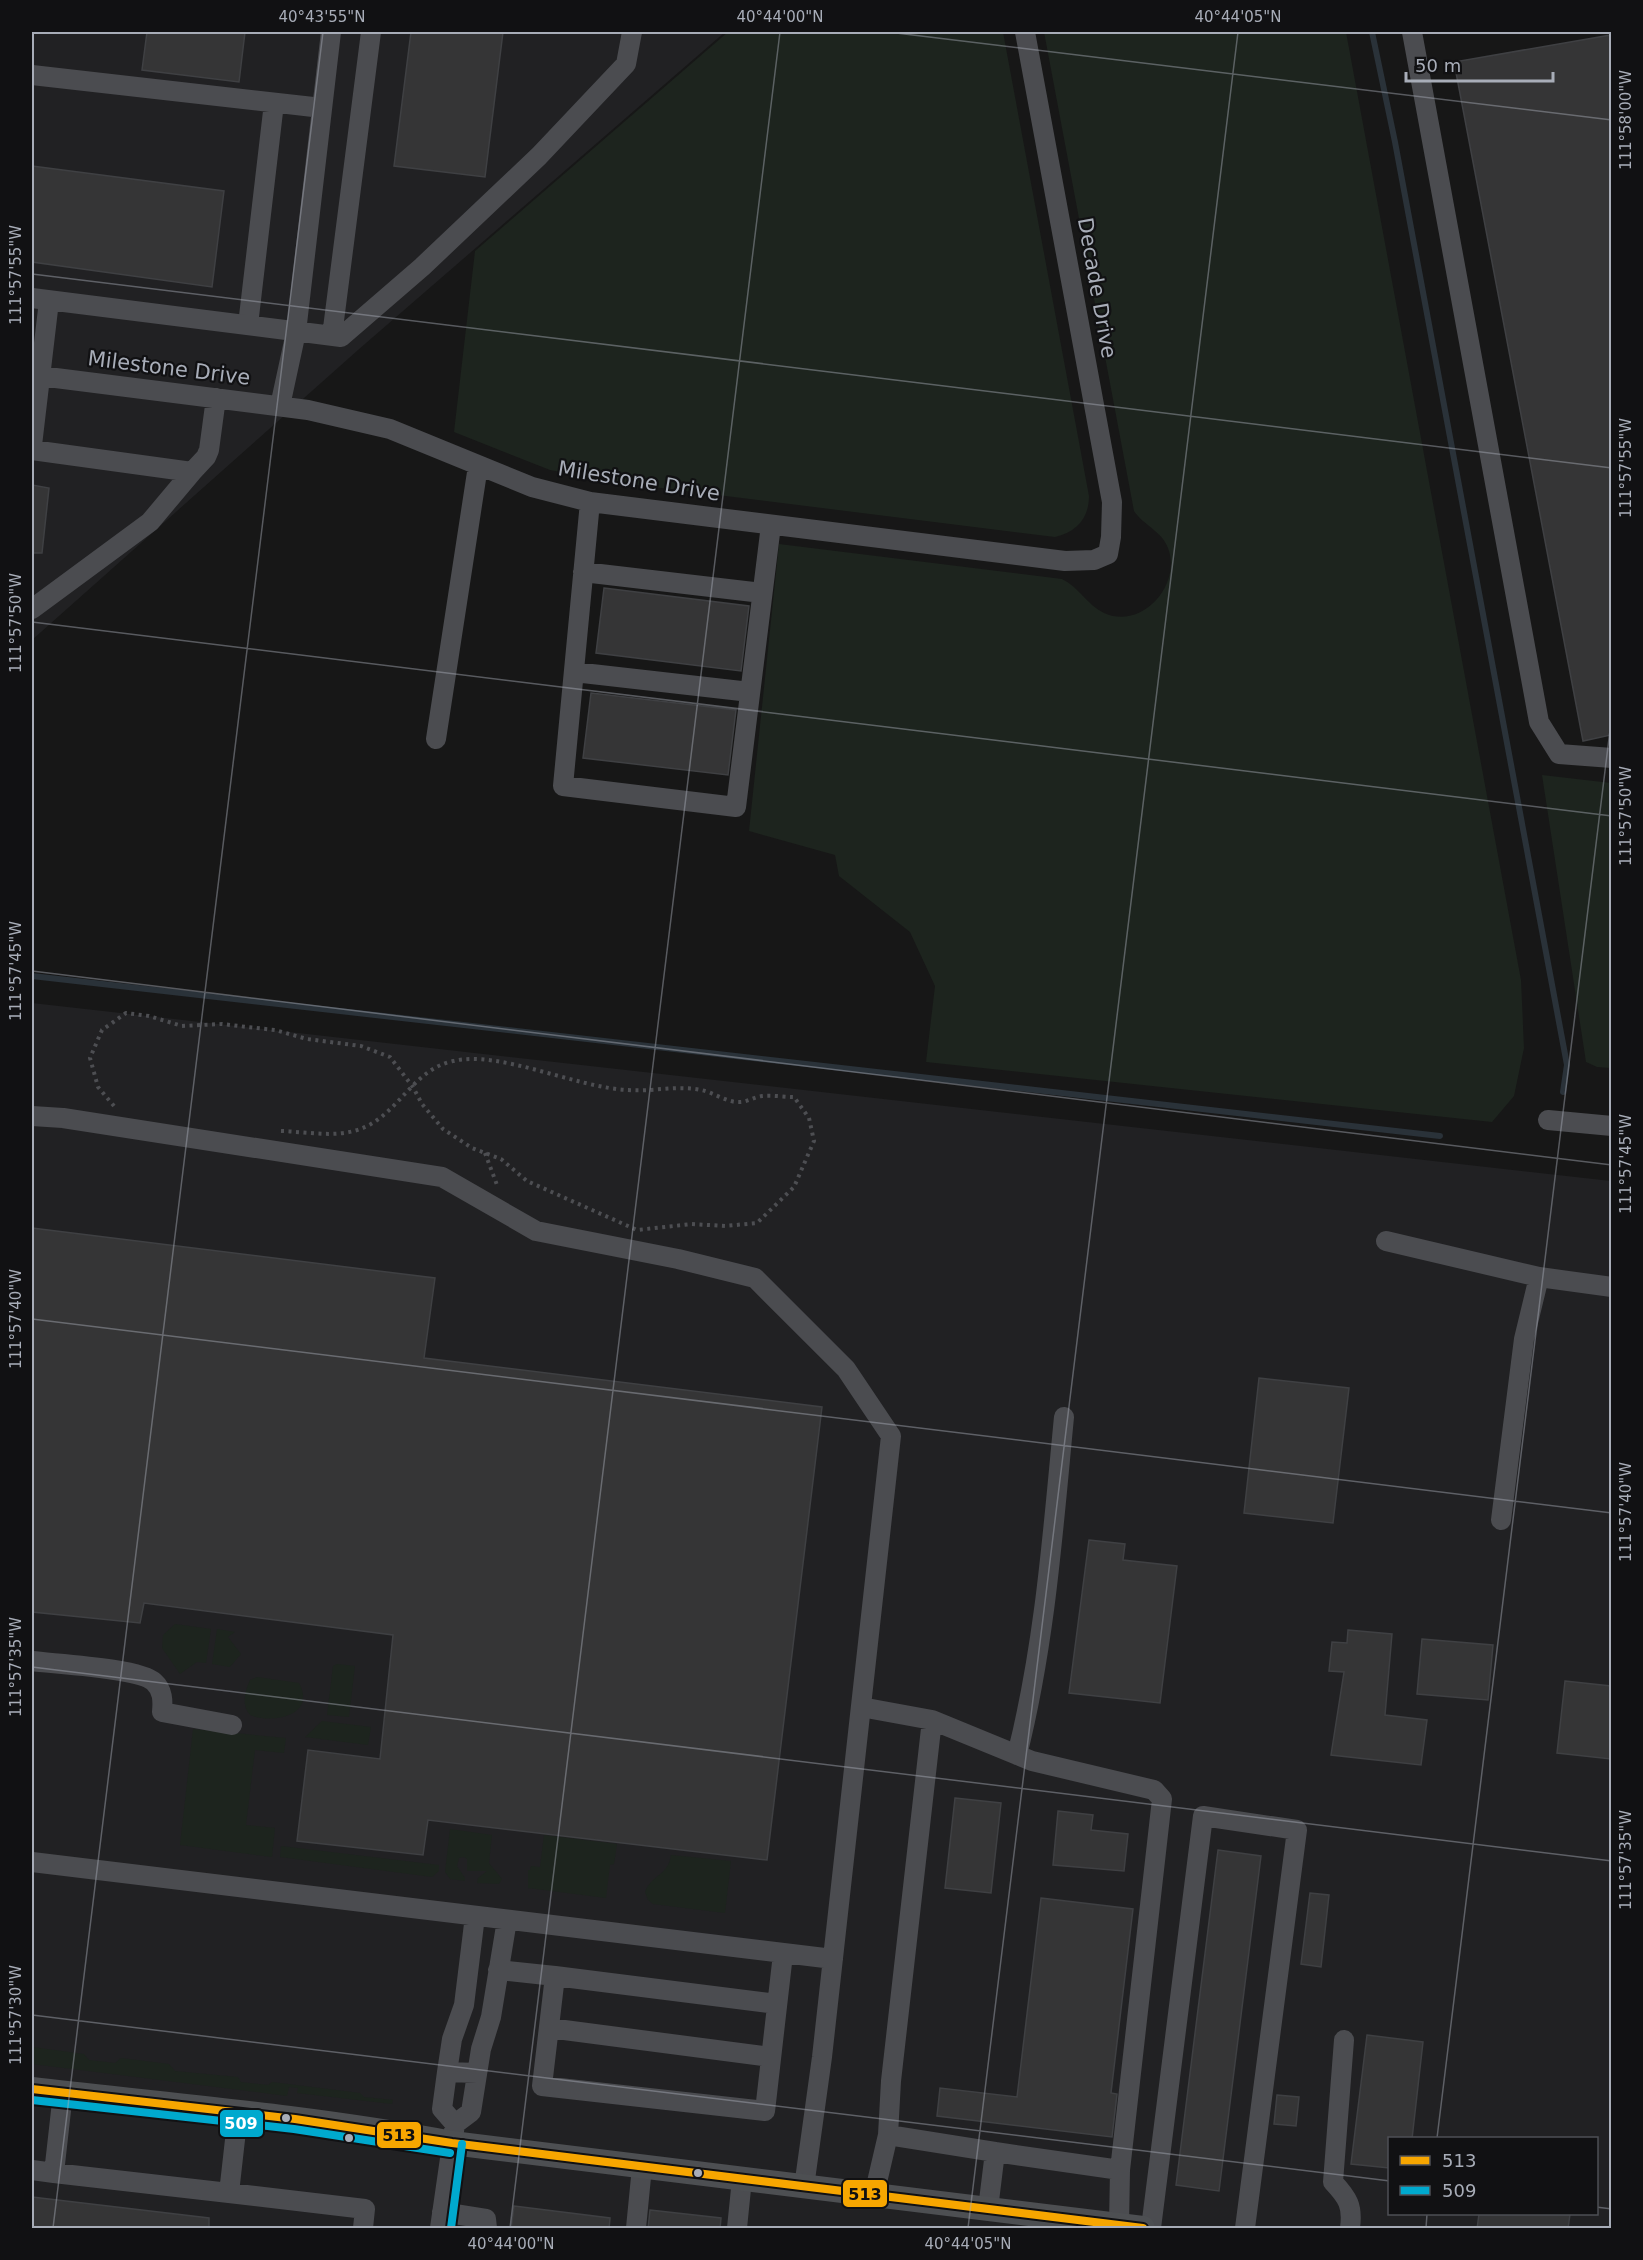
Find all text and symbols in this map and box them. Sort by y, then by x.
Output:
text: 40°43'55"N [278,8,366,26]
text: 40°44'00"N [736,8,824,26]
text: 40°44'05"N [1194,8,1282,26]
scale bar [1406,45,1553,83]
text: 50 m [1415,55,1461,76]
text: 111°58'00"W [1617,70,1635,170]
street label: Decade Drive [1073,216,1121,360]
text: 111°57'55"W [7,225,25,325]
street label: Milestone Drive [86,346,252,390]
text: 111°57'55"W [1617,418,1635,518]
street label: Milestone Drive [556,456,722,506]
text: 111°57'50"W [7,573,25,673]
text: 111°57'50"W [1617,766,1635,866]
text: 111°57'45"W [7,921,25,1021]
text: 111°57'45"W [1617,1114,1635,1214]
text: 111°57'40"W [7,1269,25,1369]
text: 111°57'40"W [1617,1462,1635,1562]
text: 111°57'35"W [7,1617,25,1717]
text: 111°57'35"W [1617,1810,1635,1910]
text: 111°57'30"W [7,1965,25,2065]
line badge: 509 [219,2109,264,2138]
unlabelled marker [280,2112,292,2124]
text: 509 [224,2114,258,2133]
line badge: 513 [376,2121,422,2149]
text: 513 [382,2126,416,2145]
unlabelled marker [343,2132,355,2144]
legend [1388,2137,1598,2215]
text: 513 [1442,2150,1476,2171]
unlabelled marker [692,2167,704,2179]
line badge: 513 [842,2179,888,2208]
text: 509 [1442,2180,1476,2201]
text: 513 [848,2185,882,2204]
text: 40°44'00"N [467,2235,555,2253]
text: 40°44'05"N [924,2235,1012,2253]

